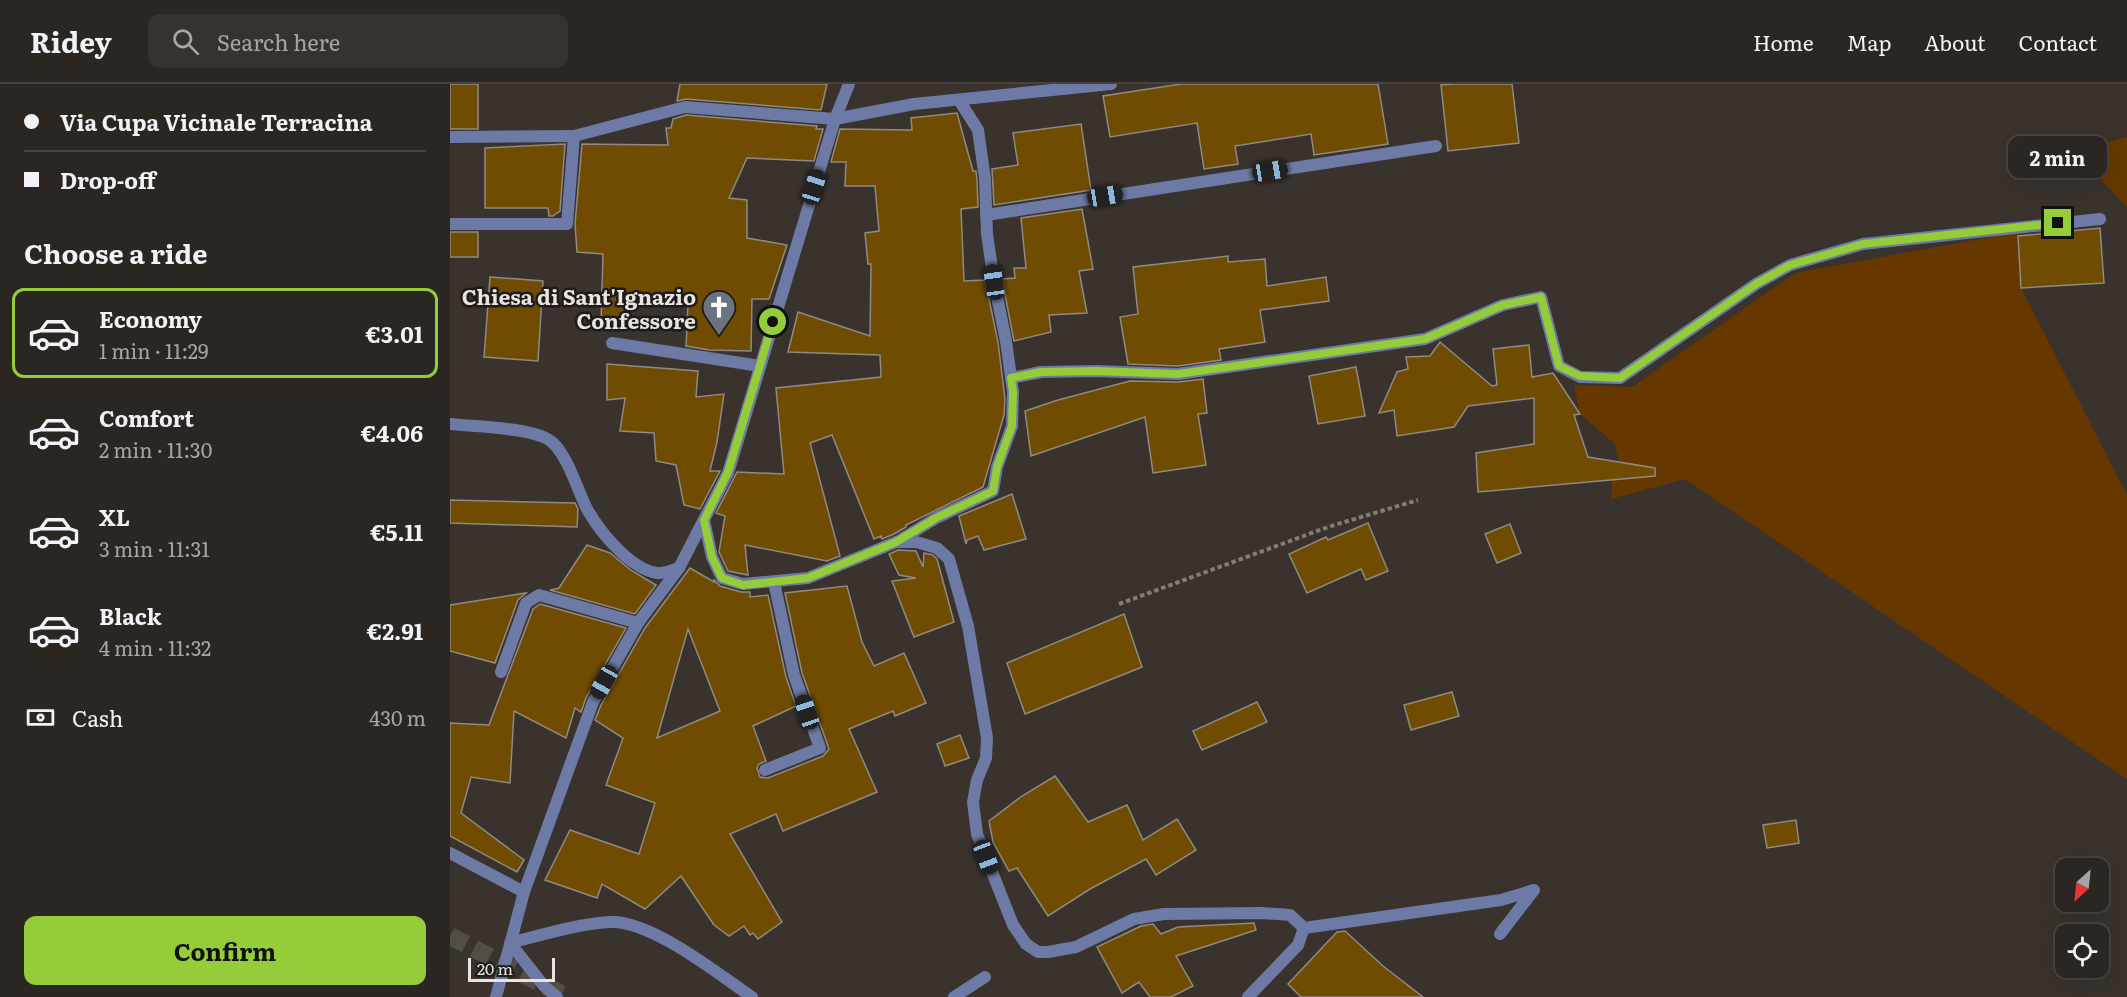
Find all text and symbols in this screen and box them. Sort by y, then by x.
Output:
search box [148,14,568,68]
text: Ridey [30,20,112,62]
icon: search [169,25,202,58]
text: Search here [217,25,340,58]
text: Home [1753,26,1814,57]
text: Map [1847,26,1891,57]
text: About [1924,26,1986,57]
text: Contact [2019,26,2097,57]
text: Via Cupa Vicinale Terracina [60,105,372,138]
callout: 2 min [2008,136,2108,178]
text: 2 min [2030,142,2085,172]
car [1251,159,1289,183]
text: Drop-off [60,163,156,196]
car [800,167,828,207]
car [1086,184,1124,208]
route end [2044,209,2071,236]
text: Choose a ride [24,232,207,272]
car [983,263,1005,301]
place label: Chiesa di Sant'Ignazio Confessore [462,280,696,335]
church icon: Chiesa di Sant'Ignazio Confessore [701,289,737,336]
text: Economy [99,302,202,335]
icon: car [27,306,81,360]
route start [759,308,786,335]
text: €3.01 [366,317,423,350]
text: 1 min · 11:29 [99,335,208,365]
text: Comfort [99,401,194,434]
icon: car [27,405,81,459]
text: €4.06 [361,416,423,449]
text: 2 min · 11:30 [99,434,212,464]
text: XL [99,500,130,533]
icon: car [27,504,81,558]
text: €5.11 [370,515,423,548]
text: 3 min · 11:31 [99,533,210,563]
text: Black [99,599,161,632]
icon: car [27,603,81,657]
text: €2.91 [367,614,423,647]
text: 4 min · 11:32 [99,632,211,662]
car [587,662,621,702]
car [793,692,821,732]
icon: cash [24,701,57,734]
text: Cash [72,701,123,734]
text: 430 m [369,702,426,732]
car [971,837,1001,877]
north arrow [2055,858,2109,912]
map controls [2055,858,2109,978]
button: Confirm [24,916,426,985]
button: locate [2055,924,2109,978]
scale bar [468,955,555,982]
text: 20 m [477,956,513,980]

